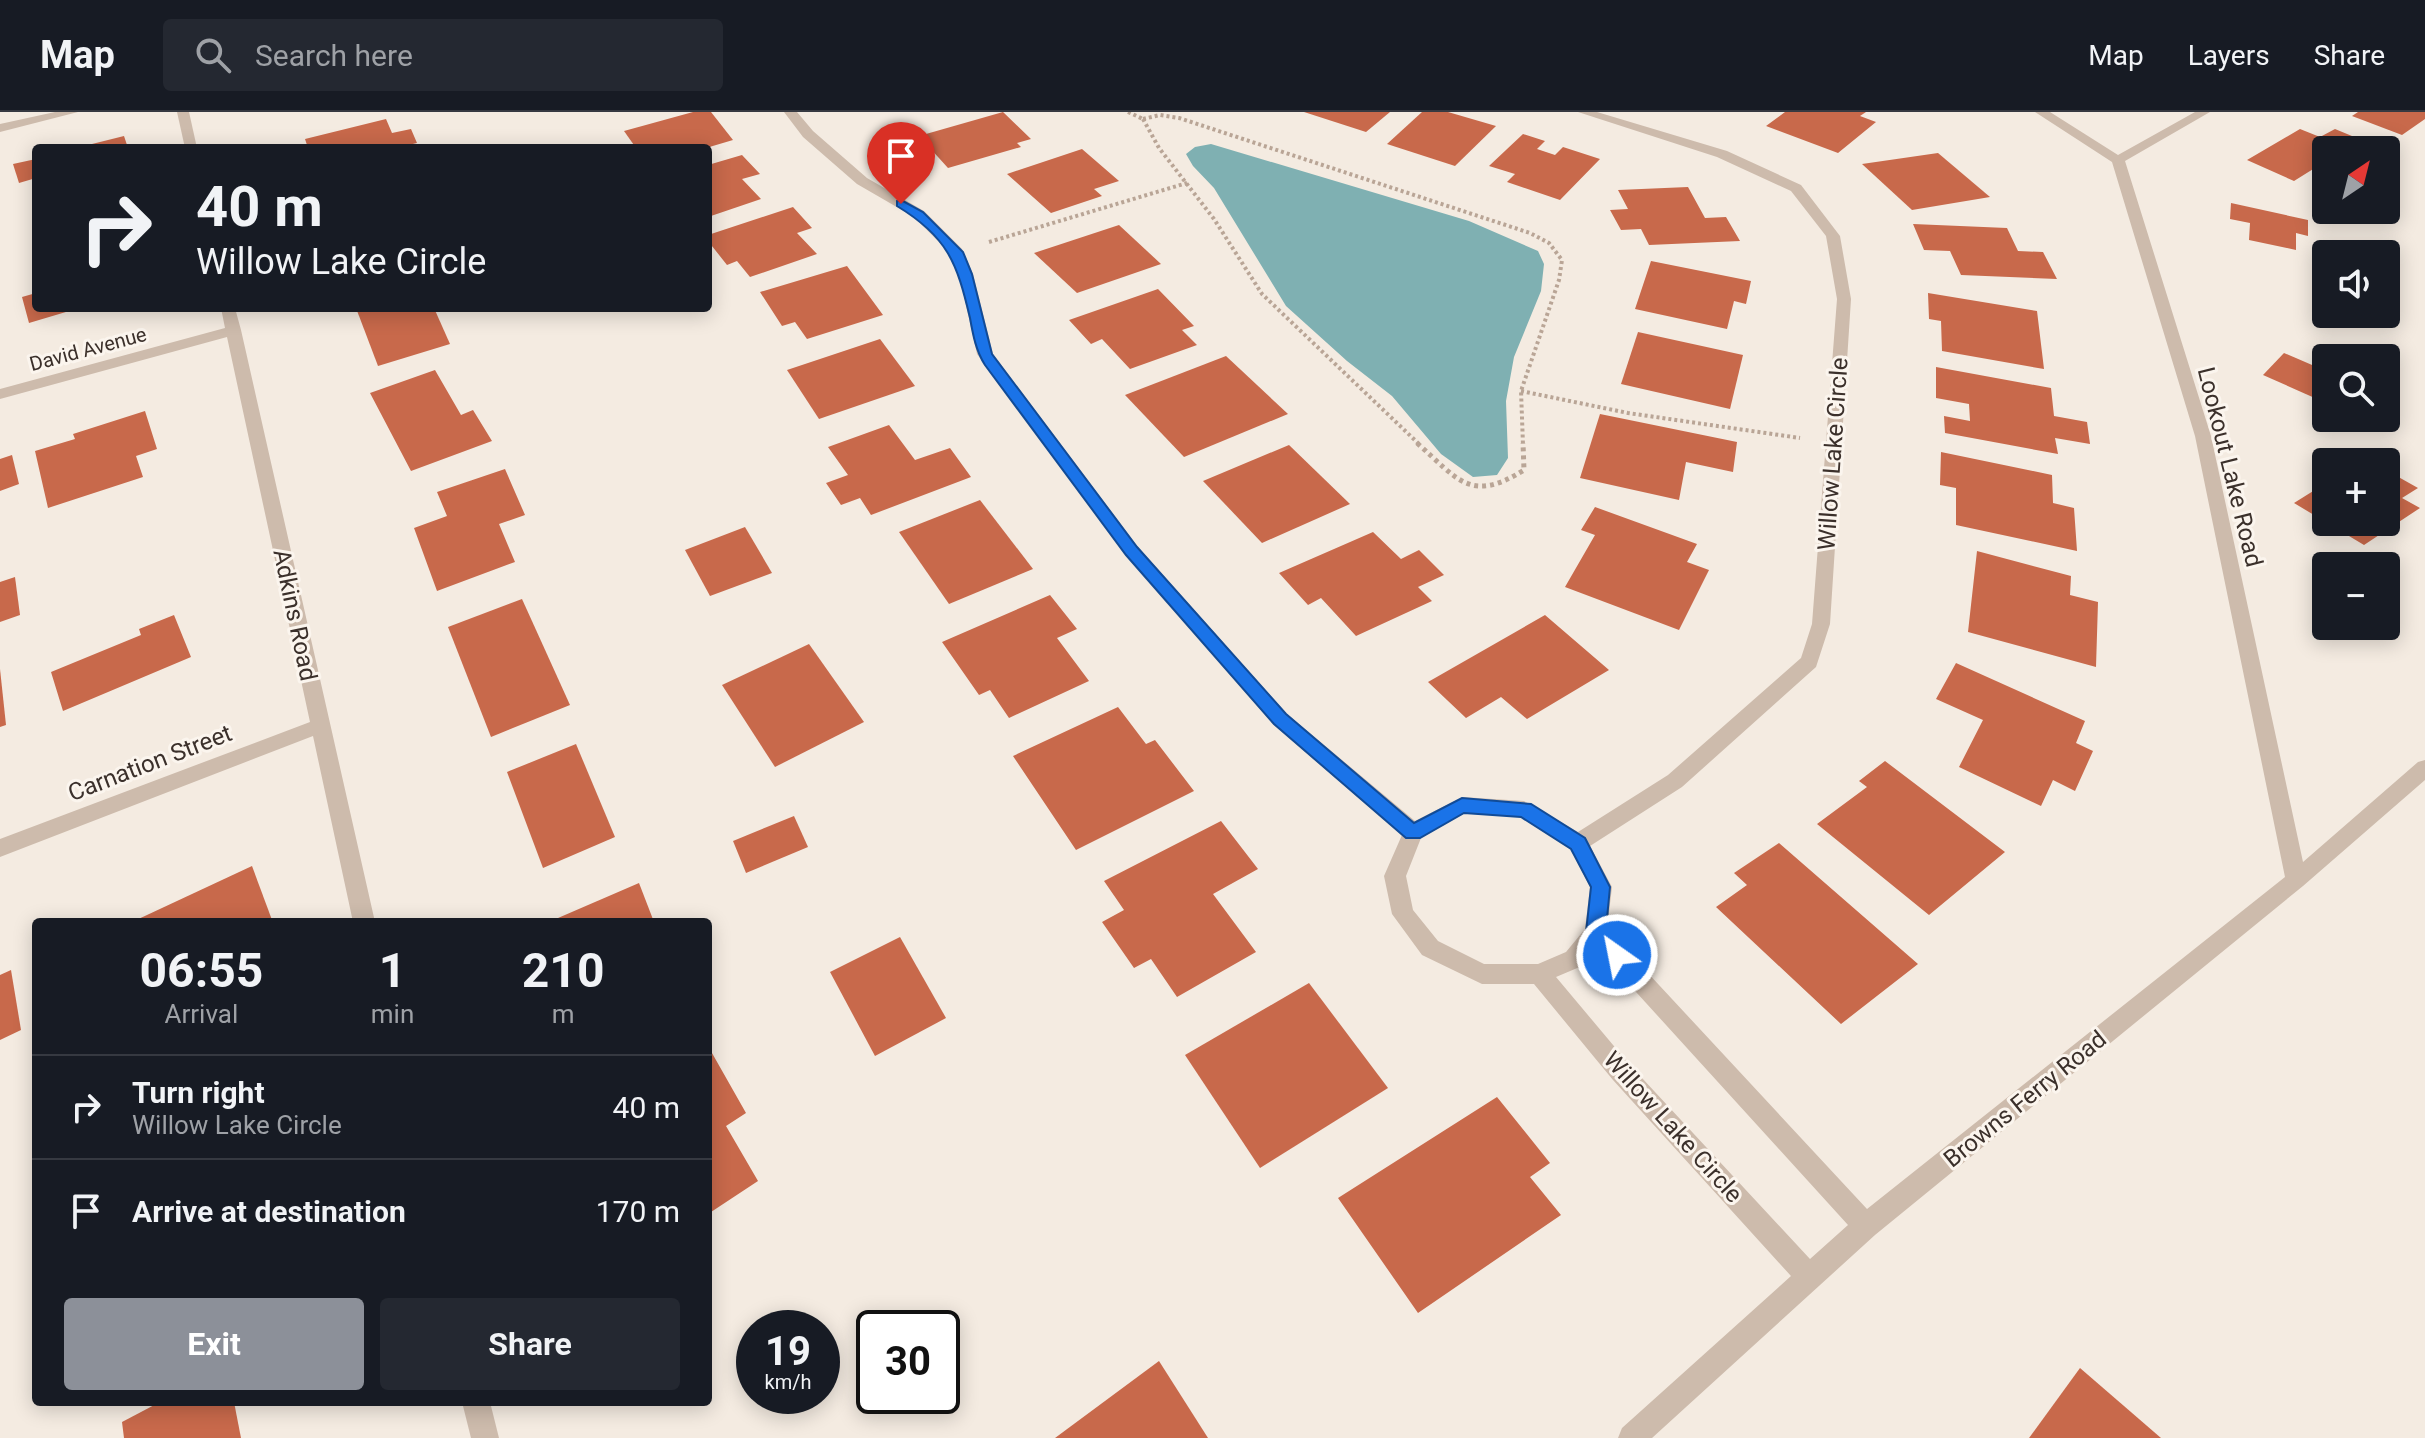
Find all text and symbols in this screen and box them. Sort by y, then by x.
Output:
search box [163,19,723,91]
text: Map [40,33,115,77]
icon: search [191,33,235,77]
text: Search here [255,38,413,73]
text: Map [2088,39,2144,72]
text: Layers [2188,39,2270,72]
text: Share [2314,39,2385,72]
pin [867,122,935,204]
icon: arrive [879,134,923,178]
north arrow [2312,136,2400,224]
map controls [2312,136,2400,640]
text: 40 m [196,174,323,240]
icon: right [64,176,168,280]
button: sound [2312,240,2400,328]
text: Willow Lake Circle [196,241,486,283]
street label: David Avenue [27,322,149,376]
button: search [2312,344,2400,432]
street label: Willow Lake Circle [1812,356,1854,552]
street label: Lookout Lake Road [2192,364,2268,570]
button: + [2312,448,2400,536]
street label: Adkins Road [267,547,323,683]
button: − [2312,552,2400,640]
street label: Carnation Street [64,719,236,807]
position arrow [1575,913,1659,997]
text: 06:55 [140,942,263,999]
text: 1 [379,942,406,999]
text: 210 [522,942,604,999]
text: Arrival [165,999,238,1029]
text: min [371,999,414,1029]
text: m [552,999,575,1029]
street label: Browns Ferry Road [1938,1025,2112,1173]
street label: Willow Lake Circle [1598,1046,1748,1208]
text: Turn right [132,1075,265,1110]
icon: right [64,1085,108,1129]
text: 40 m [613,1090,680,1125]
text: Willow Lake Circle [132,1110,342,1140]
icon: arrive [64,1189,108,1233]
text: Arrive at destination [132,1194,406,1229]
text: 170 m [596,1194,680,1229]
button: Exit [64,1298,364,1390]
button: Share [380,1298,680,1390]
speed limit sign: 30 [856,1310,960,1414]
text: 19 [765,1328,811,1375]
text: km/h [765,1370,811,1394]

